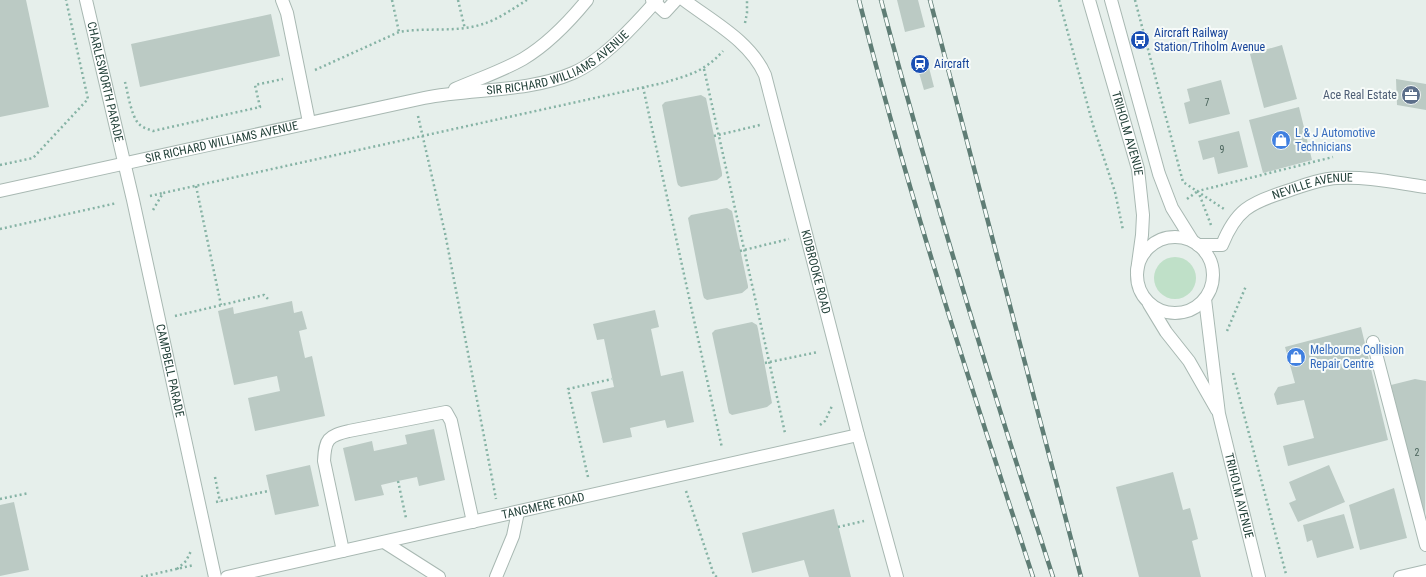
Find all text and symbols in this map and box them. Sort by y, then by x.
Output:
street label: CHARLESWORTH PARADE [84,20,126,143]
place label: Aircraft Railway Station/Triholm Avenue [1154,26,1266,54]
street label: SIR RICHARD WILLIAMS AVENUE [486,28,632,97]
bus stop icon: Aircraft Railway Station/Triholm Avenue [1129,29,1151,51]
station icon: Aircraft [909,53,931,75]
place label: Aircraft [934,57,970,71]
office icon: Ace Real Estate [1400,84,1422,106]
place label: Ace Real Estate [1323,88,1397,102]
street label: TRIHOLM AVENUE [1109,90,1146,176]
house number: 7 [1205,97,1210,108]
street label: SIR RICHARD WILLIAMS AVENUE [144,118,299,166]
place label: L & J Automotive Technicians [1295,126,1376,154]
shop icon: L & J Automotive Technicians [1270,129,1292,151]
house number: 9 [1220,144,1225,155]
street label: NEVILLE AVENUE [1270,171,1353,202]
street label: KIDBROOKE ROAD [798,228,833,315]
street label: CAMPBELL PARADE [153,323,187,419]
place label: Melbourne Collision Repair Centre [1310,343,1404,371]
shop icon: Melbourne Collision Repair Centre [1285,346,1307,368]
house number: 2 [1415,447,1420,458]
street label: TRIHOLM AVENUE [1222,452,1256,540]
street label: TANGMERE ROAD [500,490,586,522]

